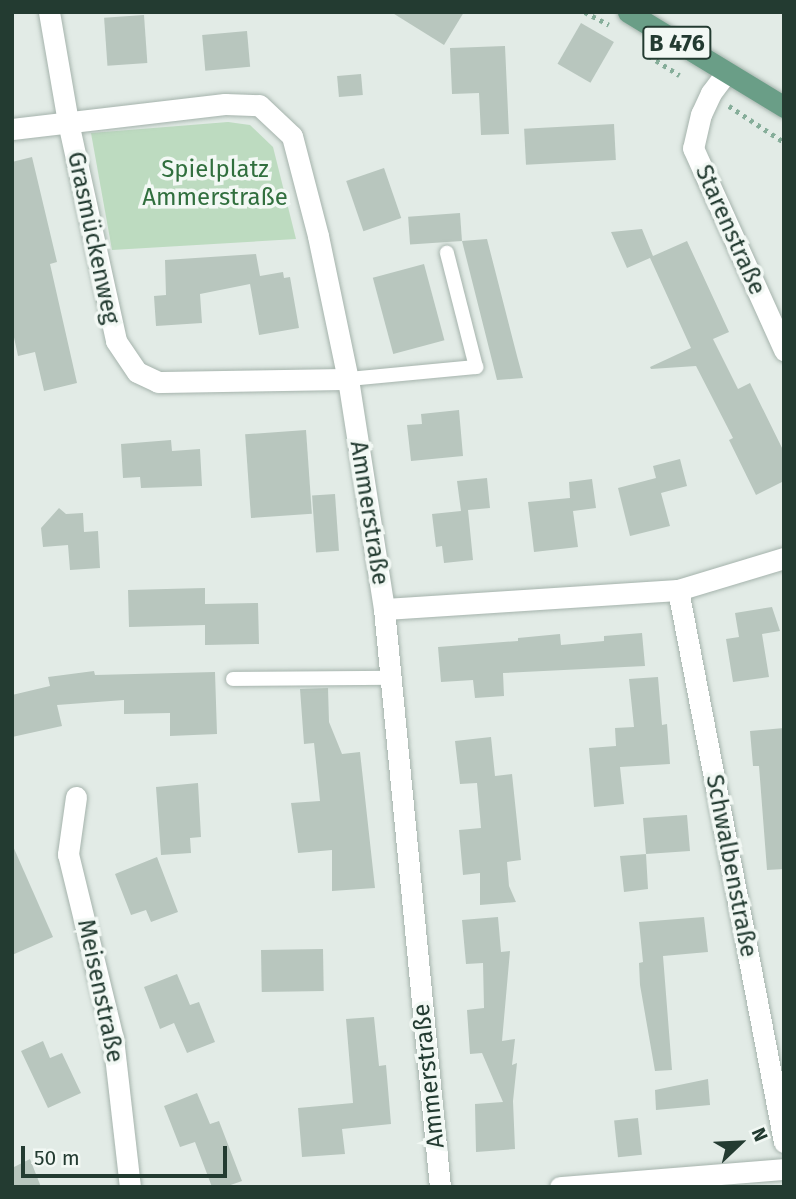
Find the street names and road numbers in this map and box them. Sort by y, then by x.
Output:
road number: B 476 [642,24,712,62]
street label: Grasmückenweg [61,149,125,327]
street label: Starenstraße [689,161,771,299]
street label: Ammerstraße [343,439,395,587]
street label: Schwalbenstraße [699,772,763,960]
street label: Meisenstraße [71,917,129,1065]
street label: Ammerstraße [407,1002,451,1150]

